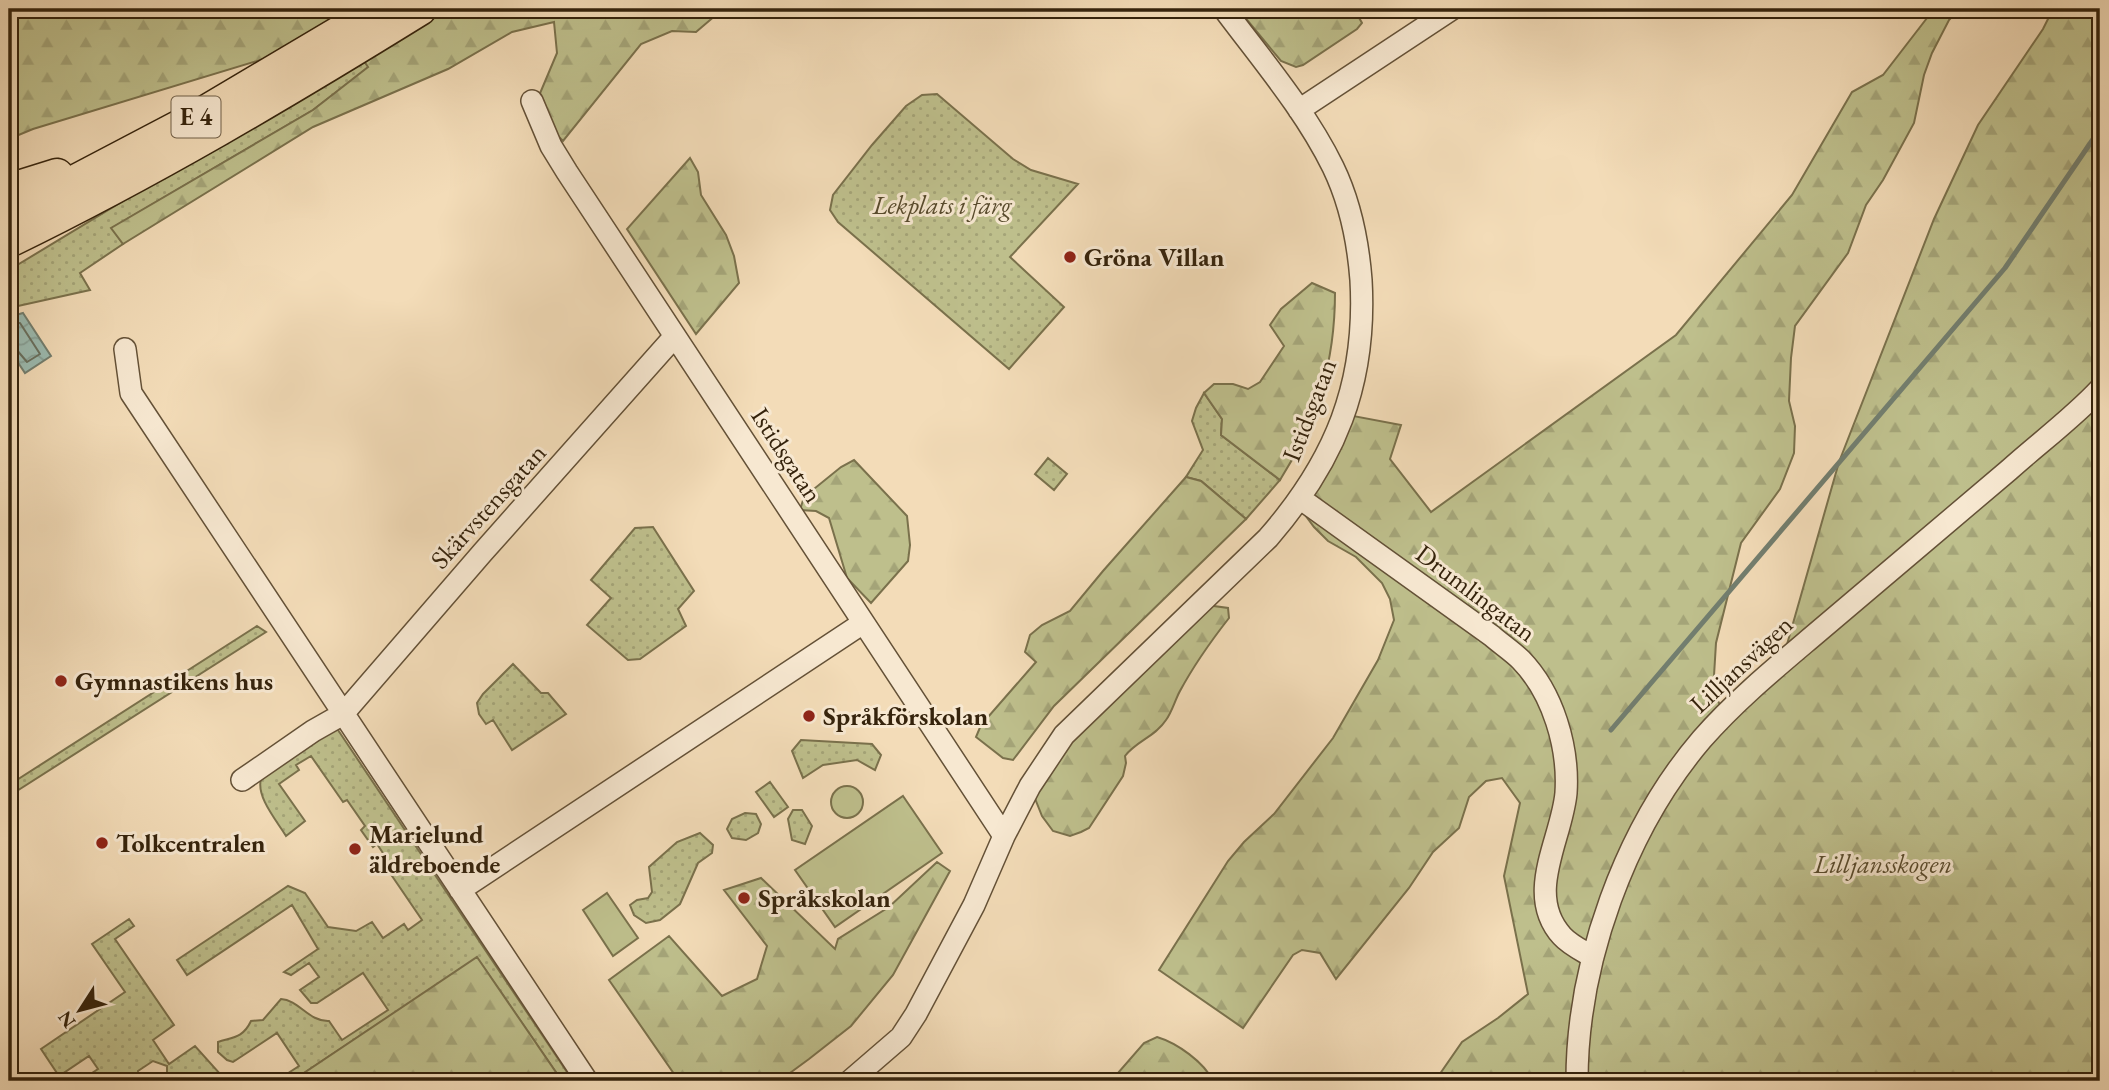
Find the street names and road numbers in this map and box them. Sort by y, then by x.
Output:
road number: E 4 [172,96,220,138]
street label: Istidsgatan [1274,354,1344,466]
street label: Istidsgatan [744,401,831,509]
street label: Skärvstensgatan [423,436,554,576]
street label: Drumlingatan [1409,537,1543,650]
street label: Lilljansvägen [1682,607,1800,720]

